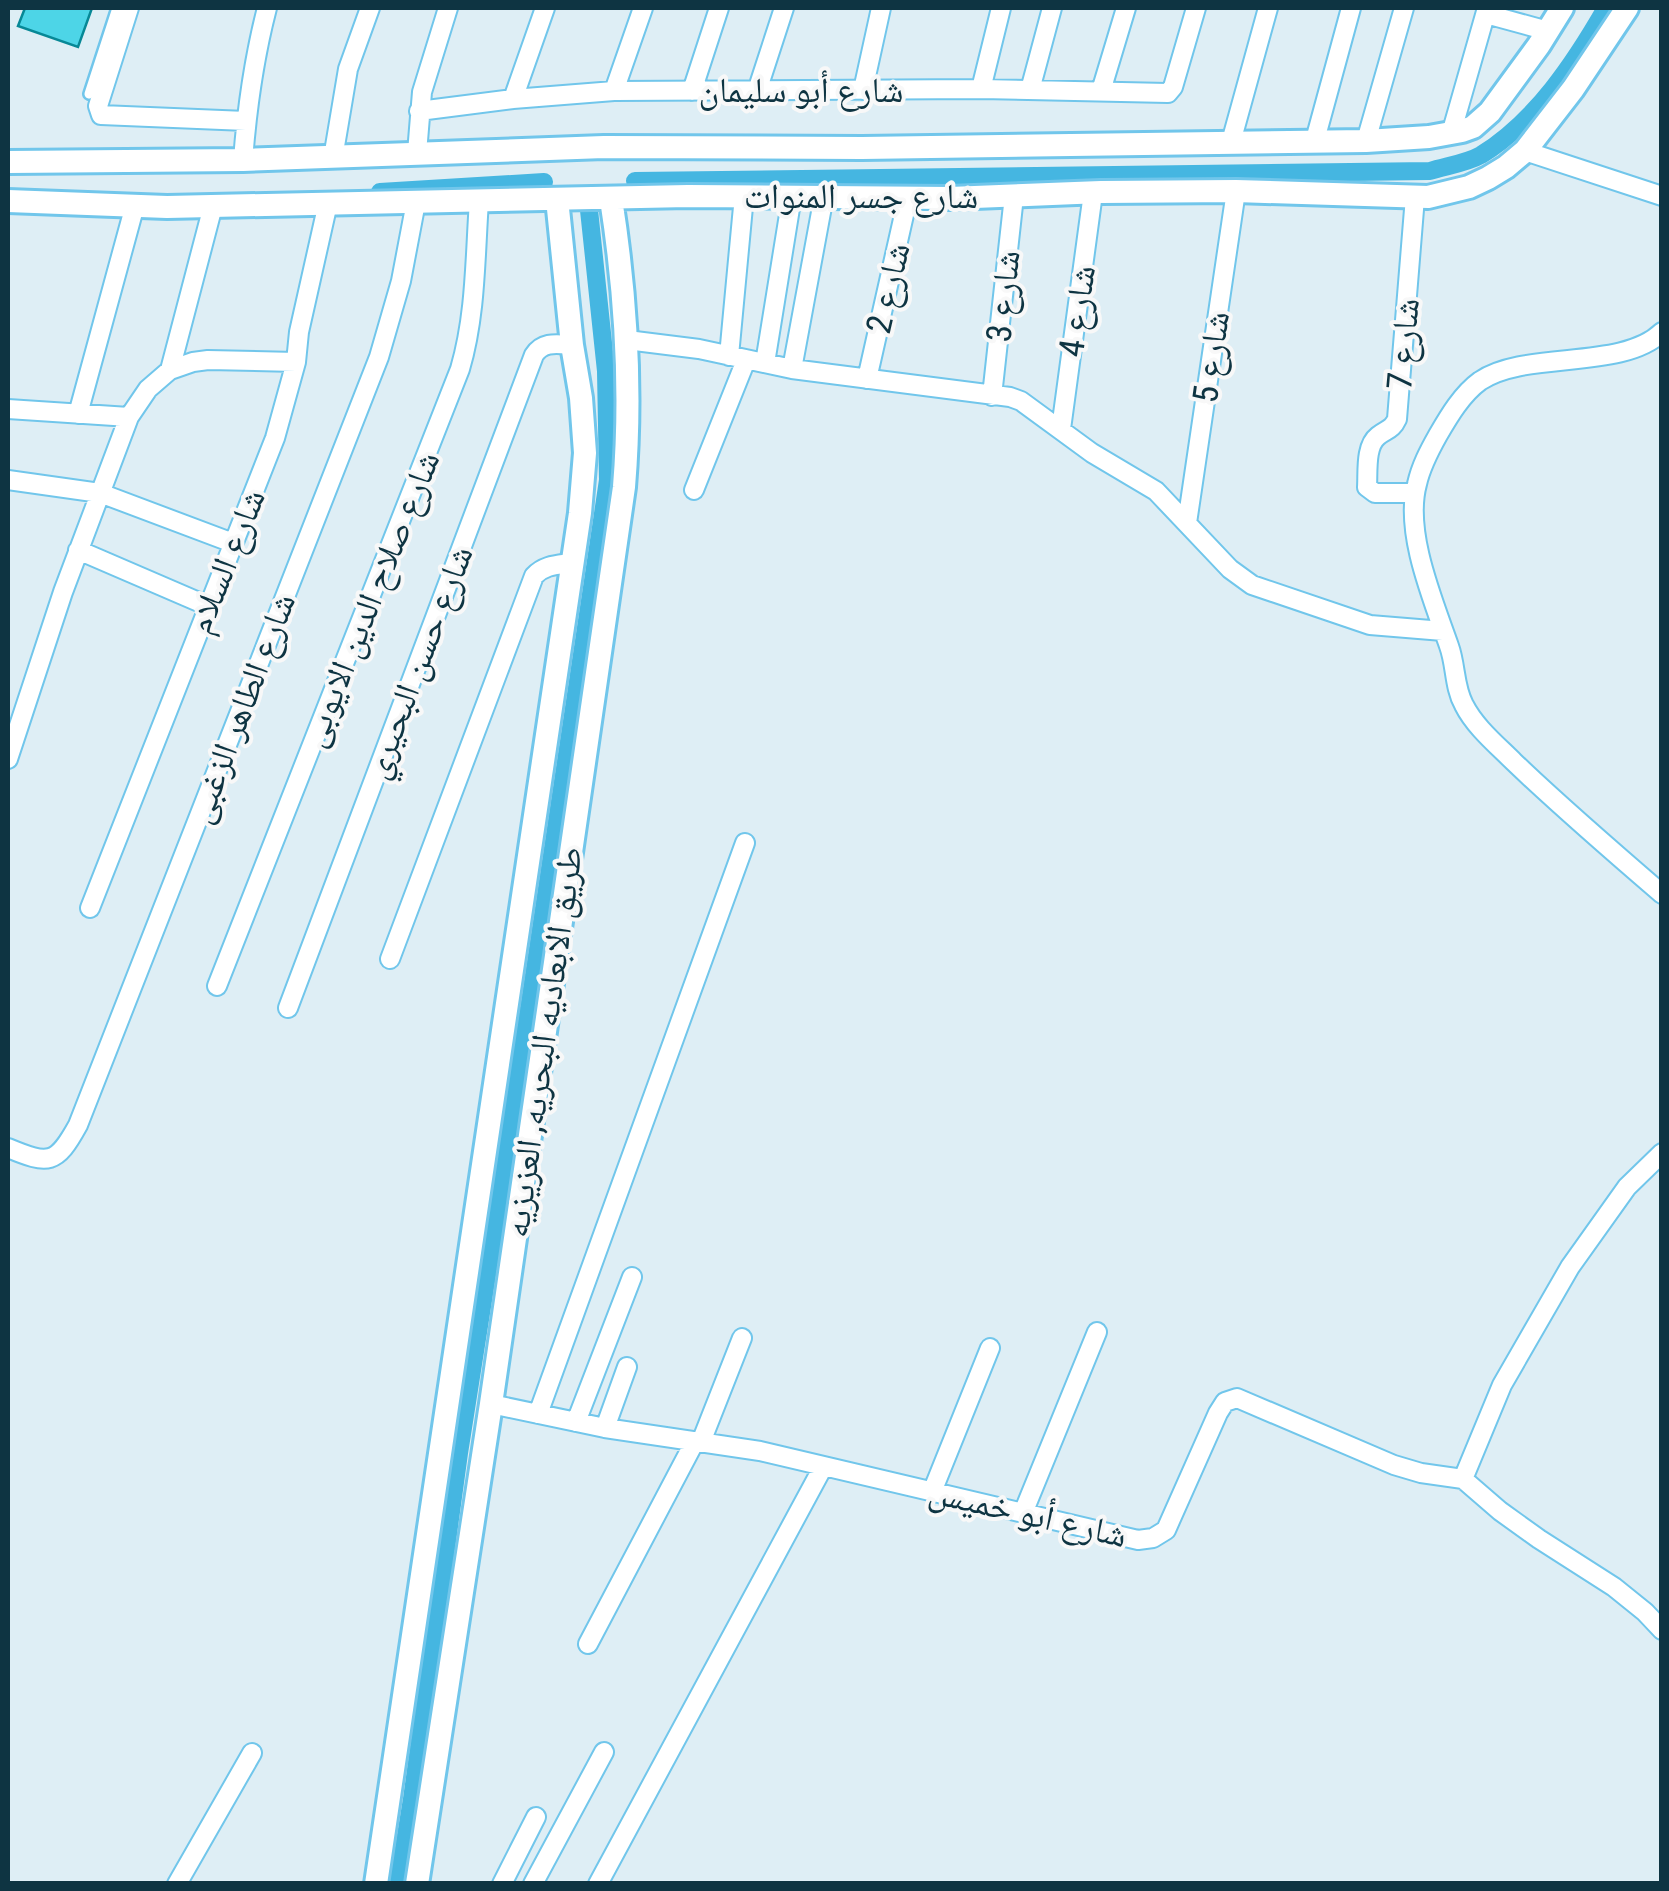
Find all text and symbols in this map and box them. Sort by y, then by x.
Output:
street label: شارع أبو سليمان [699,70,903,112]
street label: شارع جسر المنوات [744,176,978,218]
street label: شارع 2 [858,239,920,338]
street label: شارع 3 [978,248,1030,344]
street label: شارع 4 [1051,263,1105,360]
street label: شارع 7 [1379,297,1429,392]
street label: شارع 5 [1185,309,1239,406]
street label: شارع صلاح الدين الايوبى [292,445,449,753]
street label: شارع السلام [179,483,276,640]
street label: شارع حسن البحيري [355,540,488,787]
street label: شارع الطاهر الزغبى [179,587,305,829]
street label: طريق الابعاديه البحريه, العزيزيه [496,844,591,1240]
street label: شارع أبو خميس [925,1470,1131,1557]

